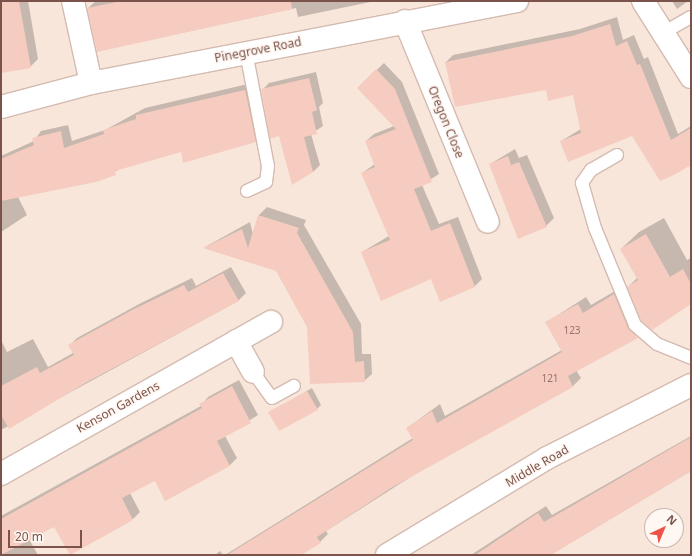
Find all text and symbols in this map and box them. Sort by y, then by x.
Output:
street label: Pinegrove Road [213,34,303,66]
street label: Oregon Close [425,84,467,160]
house number: 123 [563,325,581,337]
house number: 121 [541,373,559,385]
street label: Kenson Gardens [74,378,162,436]
street label: Middle Road [503,442,571,490]
north arrow [644,508,684,548]
text: N [664,511,680,528]
scale bar [10,522,84,548]
text: 20 m [15,528,43,545]

